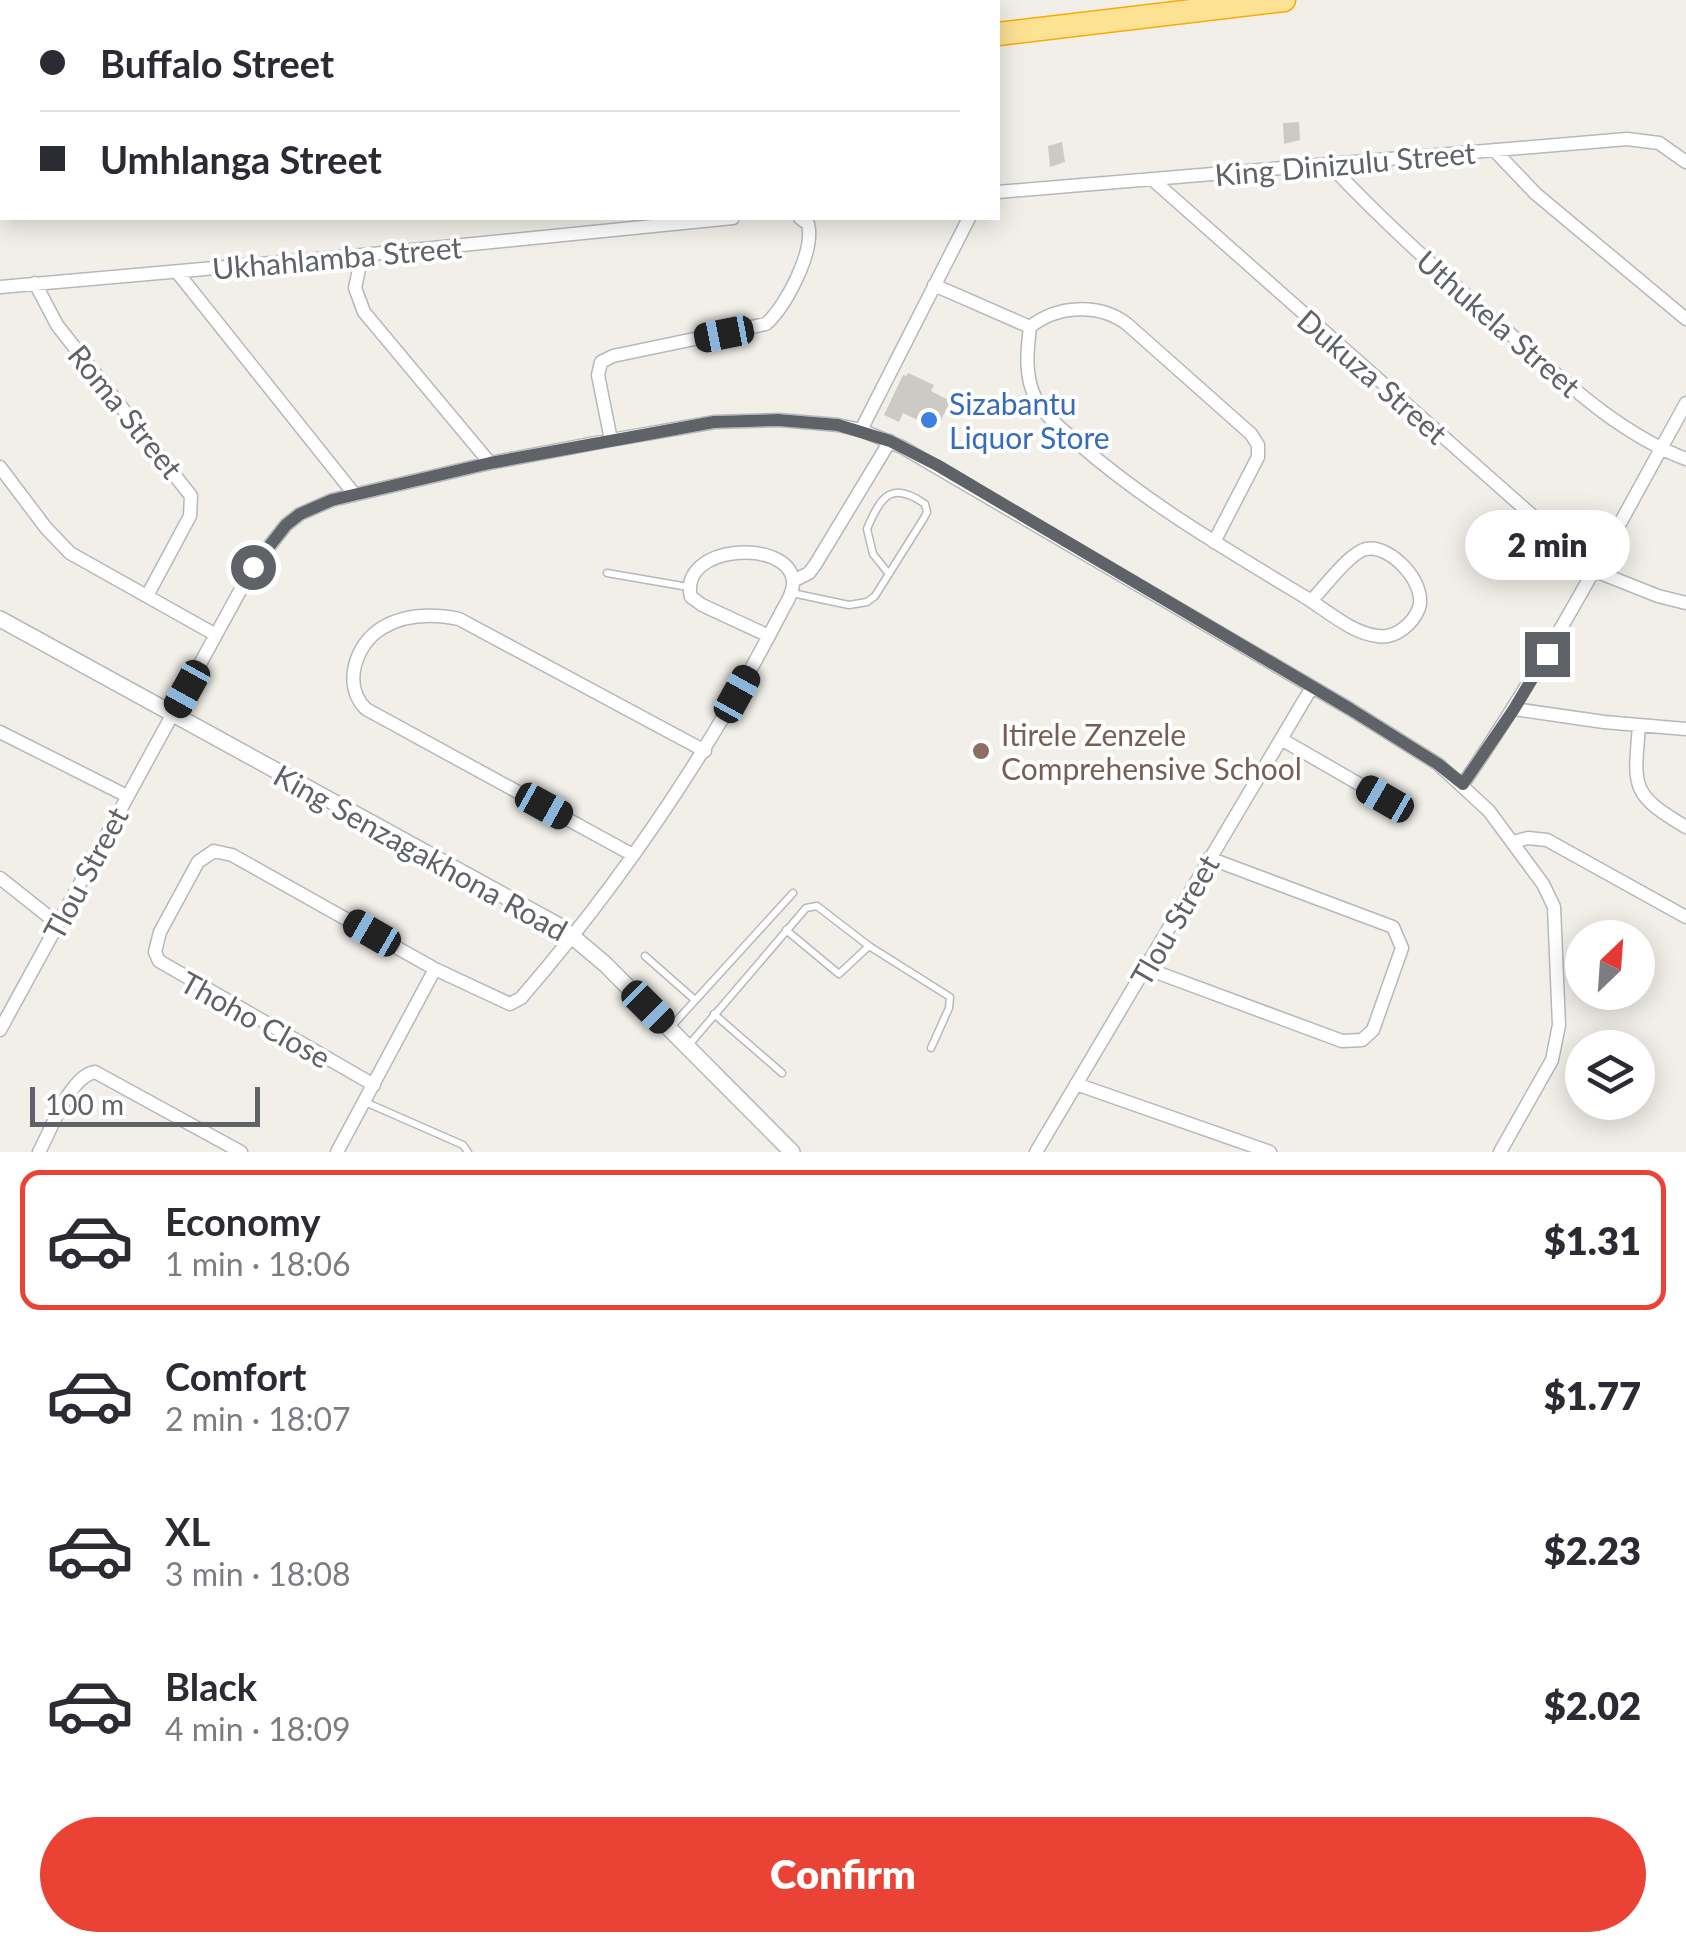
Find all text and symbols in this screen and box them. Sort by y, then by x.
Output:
text: Buffalo Street [100,40,334,86]
street label: King Dinizulu Street [1213,134,1477,192]
text: Umhlanga Street [100,136,382,182]
street label: Ukhahlamba Street [211,228,464,286]
street label: Uthukela Street [1410,242,1588,404]
street label: Dukuza Street [1291,301,1455,451]
car [692,314,756,354]
street label: Roma Street [61,337,191,485]
place label: Sizabantu Liquor Store [949,385,1110,455]
marker: Sizabantu Liquor Store [918,409,940,431]
callout: 2 min [1464,509,1630,579]
text: 2 min [1508,525,1587,564]
route start [231,545,276,590]
route end [1525,632,1570,677]
car [159,655,215,723]
car [709,660,765,728]
place label: Itirele Zenzele Comprehensive School [1001,716,1302,786]
marker: Itirele Zenzele Comprehensive School [970,740,992,762]
street label: King Senzagakhona Road [268,756,574,948]
car [1352,771,1418,827]
car [510,778,578,834]
street label: Tlou Street [35,800,135,945]
street label: Tlou Street [1122,848,1226,992]
car [339,905,405,961]
north arrow [1565,920,1655,1010]
map controls [1565,920,1655,1120]
street label: Thoho Close [175,963,337,1075]
car [616,975,680,1039]
button: layers [1565,1030,1655,1120]
scale bar [30,1082,260,1126]
text: 100 m [45,1087,124,1121]
icon: car [45,1195,135,1285]
text: Economy [165,1198,320,1244]
text: $1.31 [1544,1217,1641,1263]
text: 1 min · 18:06 [165,1244,351,1283]
icon: car [45,1350,135,1440]
text: Comfort [165,1353,306,1399]
text: $1.77 [1544,1372,1641,1418]
text: 2 min · 18:07 [165,1399,351,1438]
icon: car [45,1505,135,1595]
text: XL [165,1508,210,1554]
text: $2.23 [1544,1527,1641,1573]
text: 3 min · 18:08 [165,1554,351,1593]
icon: car [45,1660,135,1750]
text: Black [165,1663,257,1709]
text: $2.02 [1544,1682,1641,1728]
text: 4 min · 18:09 [165,1709,351,1748]
button: Confirm [40,1817,1646,1932]

